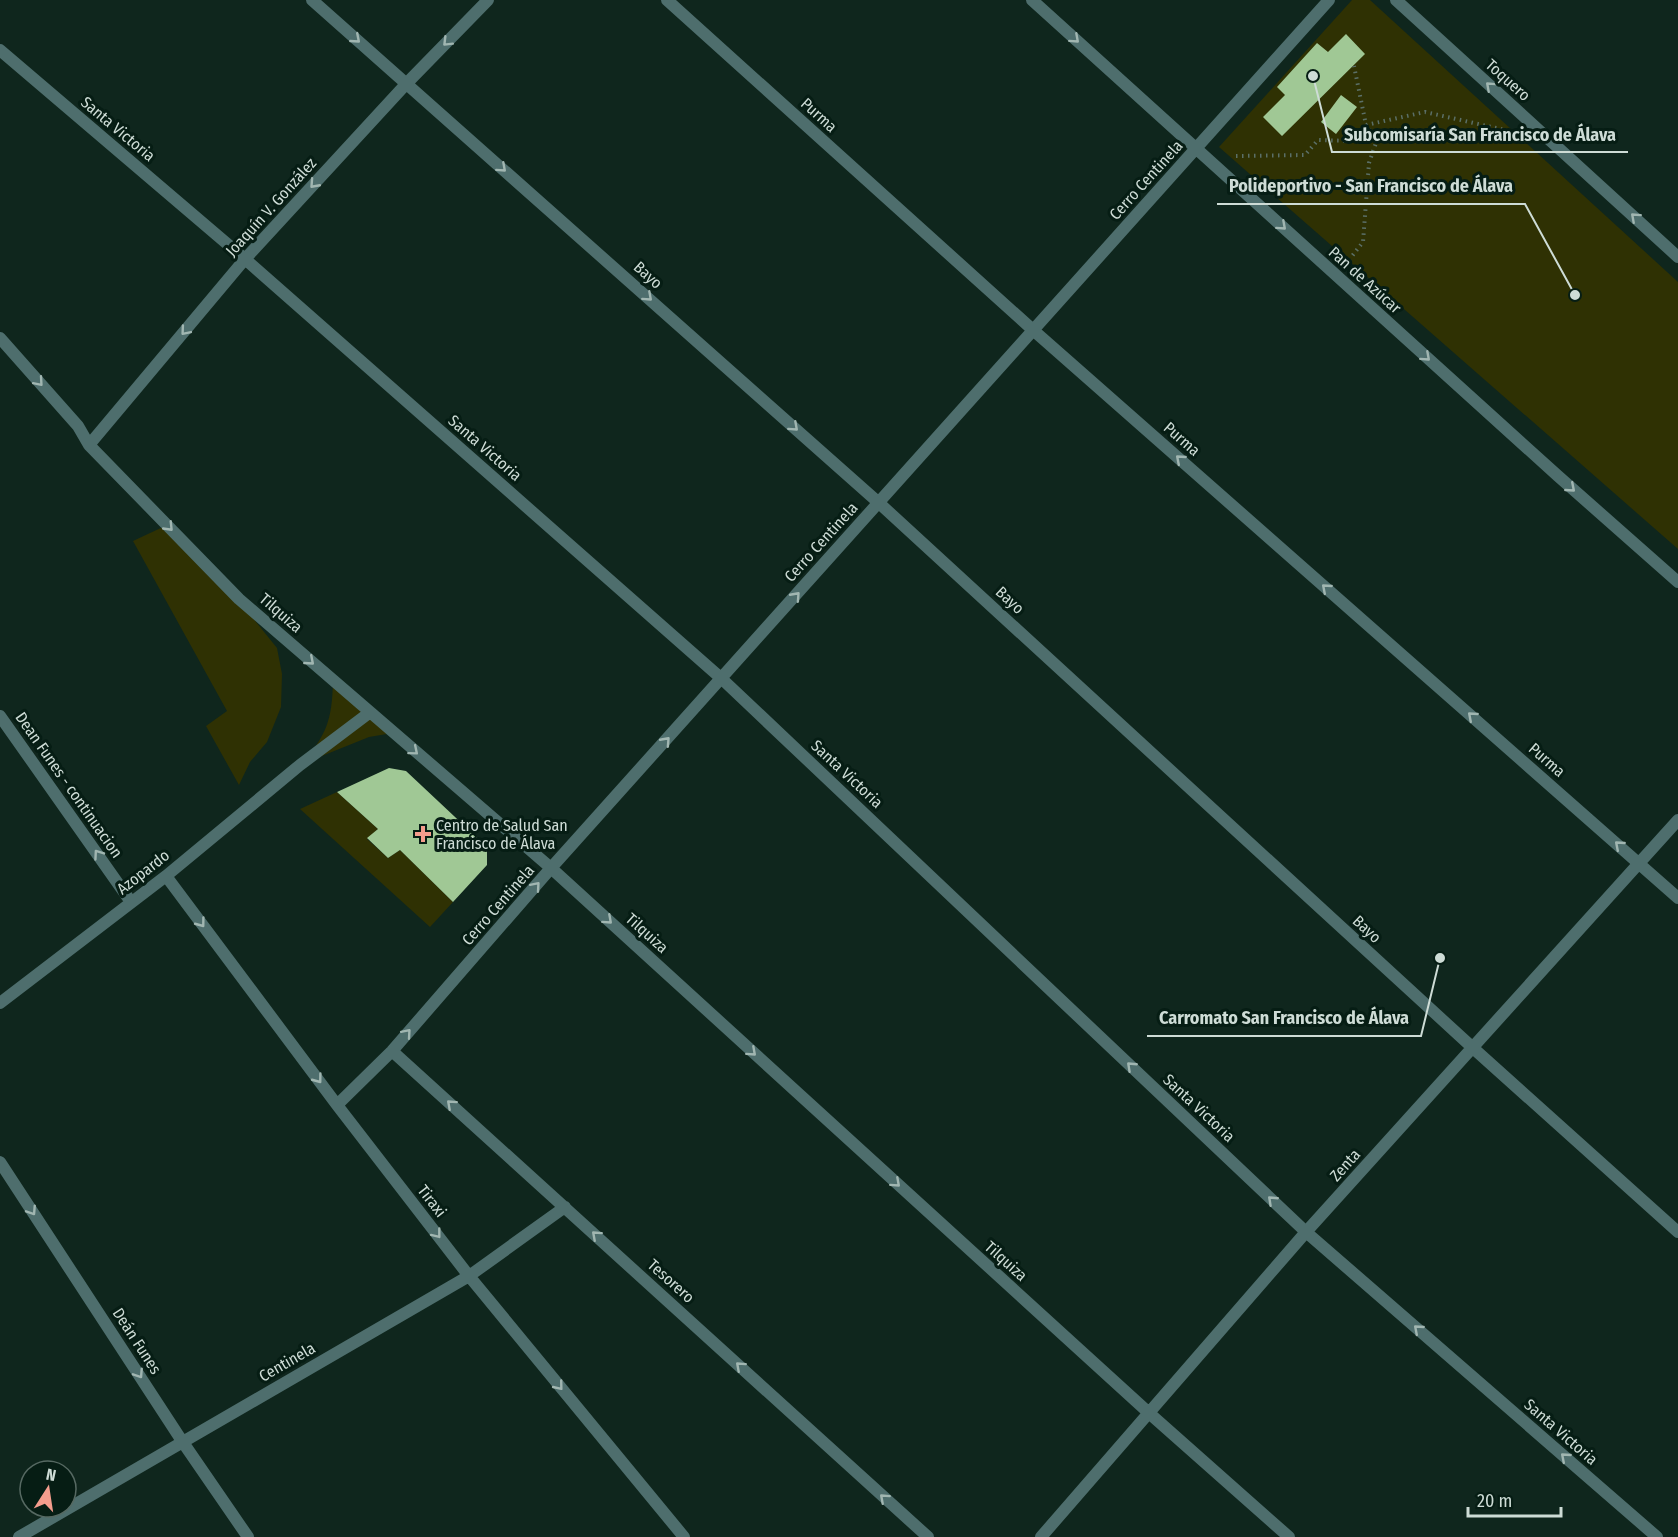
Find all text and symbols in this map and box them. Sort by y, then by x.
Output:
one-way arrow [350,31,361,42]
one-way arrow [1068,32,1079,43]
one-way arrow [443,35,454,45]
street label: Toquero [1482,55,1534,105]
one-way arrow [1487,82,1497,93]
street label: Santa Victoria [77,93,159,166]
street label: Purma [797,94,841,136]
callout: Subcomisaría San Francisco de Álava [1332,116,1628,152]
text: Subcomisaría San Francisco de Álava [1344,123,1616,146]
street label: Cerro Centinela [1105,136,1187,224]
street label: Joaquín V. González [222,154,320,260]
one-way arrow [496,161,506,172]
callout: Polideportivo - San Francisco de Álava [1217,168,1525,204]
text: Polideportivo - San Francisco de Álava [1229,174,1513,197]
one-way arrow [310,177,321,188]
one-way arrow [1631,213,1641,224]
one-way arrow [1275,219,1286,230]
street label: Pan de Azúcar [1325,243,1405,318]
street label: Bayo [630,257,666,293]
one-way arrow [641,290,652,301]
one-way arrow [182,324,193,335]
one-way arrow [1420,350,1430,361]
one-way arrow [32,375,43,386]
street label: Santa Victoria [444,411,526,485]
street label: Purma [1160,418,1204,460]
one-way arrow [787,420,798,431]
one-way arrow [1176,455,1186,466]
one-way arrow [1564,481,1575,492]
street label: Cerro Centinela [780,498,862,586]
one-way arrow [161,519,172,530]
street label: Bayo [992,582,1028,618]
one-way arrow [1322,584,1333,595]
street label: Tilquiza [256,589,306,637]
one-way arrow [789,592,800,602]
one-way arrow [303,654,314,665]
street label: Dean Funes - continuacion [11,708,127,862]
one-way arrow [1469,712,1479,723]
street label: Santa Victoria [807,736,887,812]
one-way arrow [659,737,670,748]
street label: Purma [1525,739,1569,781]
one-way arrow [407,744,418,755]
place label: Centro de Salud San Francisco de Álava [436,816,568,853]
marker: Centro de Salud San Francisco de Álava [414,825,432,843]
one-way arrow [1615,841,1626,852]
street label: Azopardo [113,846,173,898]
one-way arrow [94,850,105,861]
street label: Cerro Centinela [458,861,538,949]
one-way arrow [528,882,539,893]
street label: Tilquiza [622,909,672,957]
street label: Bayo [1349,911,1385,947]
one-way arrow [601,913,612,924]
one-way arrow [194,916,205,927]
callout: Carromato San Francisco de Álava [1147,1000,1421,1036]
text: Carromato San Francisco de Álava [1159,1006,1409,1029]
one-way arrow [400,1029,411,1040]
one-way arrow [745,1045,756,1056]
one-way arrow [1127,1062,1137,1073]
street label: Santa Victoria [1159,1070,1239,1146]
one-way arrow [311,1073,322,1084]
one-way arrow [447,1100,458,1111]
street label: Zenta [1326,1145,1364,1185]
one-way arrow [890,1176,900,1187]
street label: Tiraxi [414,1181,450,1221]
one-way arrow [1268,1196,1279,1207]
one-way arrow [25,1204,36,1215]
one-way arrow [429,1227,440,1238]
one-way arrow [592,1231,603,1242]
street label: Tilquiza [981,1237,1031,1285]
street label: Tesorero [644,1255,698,1307]
street label: Deán Funes [109,1304,165,1378]
one-way arrow [1414,1325,1425,1336]
street label: Centinela [256,1338,319,1386]
one-way arrow [736,1362,747,1373]
one-way arrow [131,1368,143,1378]
one-way arrow [552,1379,563,1390]
street label: Santa Victoria [1520,1395,1602,1469]
one-way arrow [1561,1453,1572,1464]
north arrow [18,1459,78,1519]
text: N [44,1465,58,1485]
scale bar [1468,1480,1561,1518]
text: 20 m [1477,1490,1512,1512]
one-way arrow [881,1494,891,1505]

